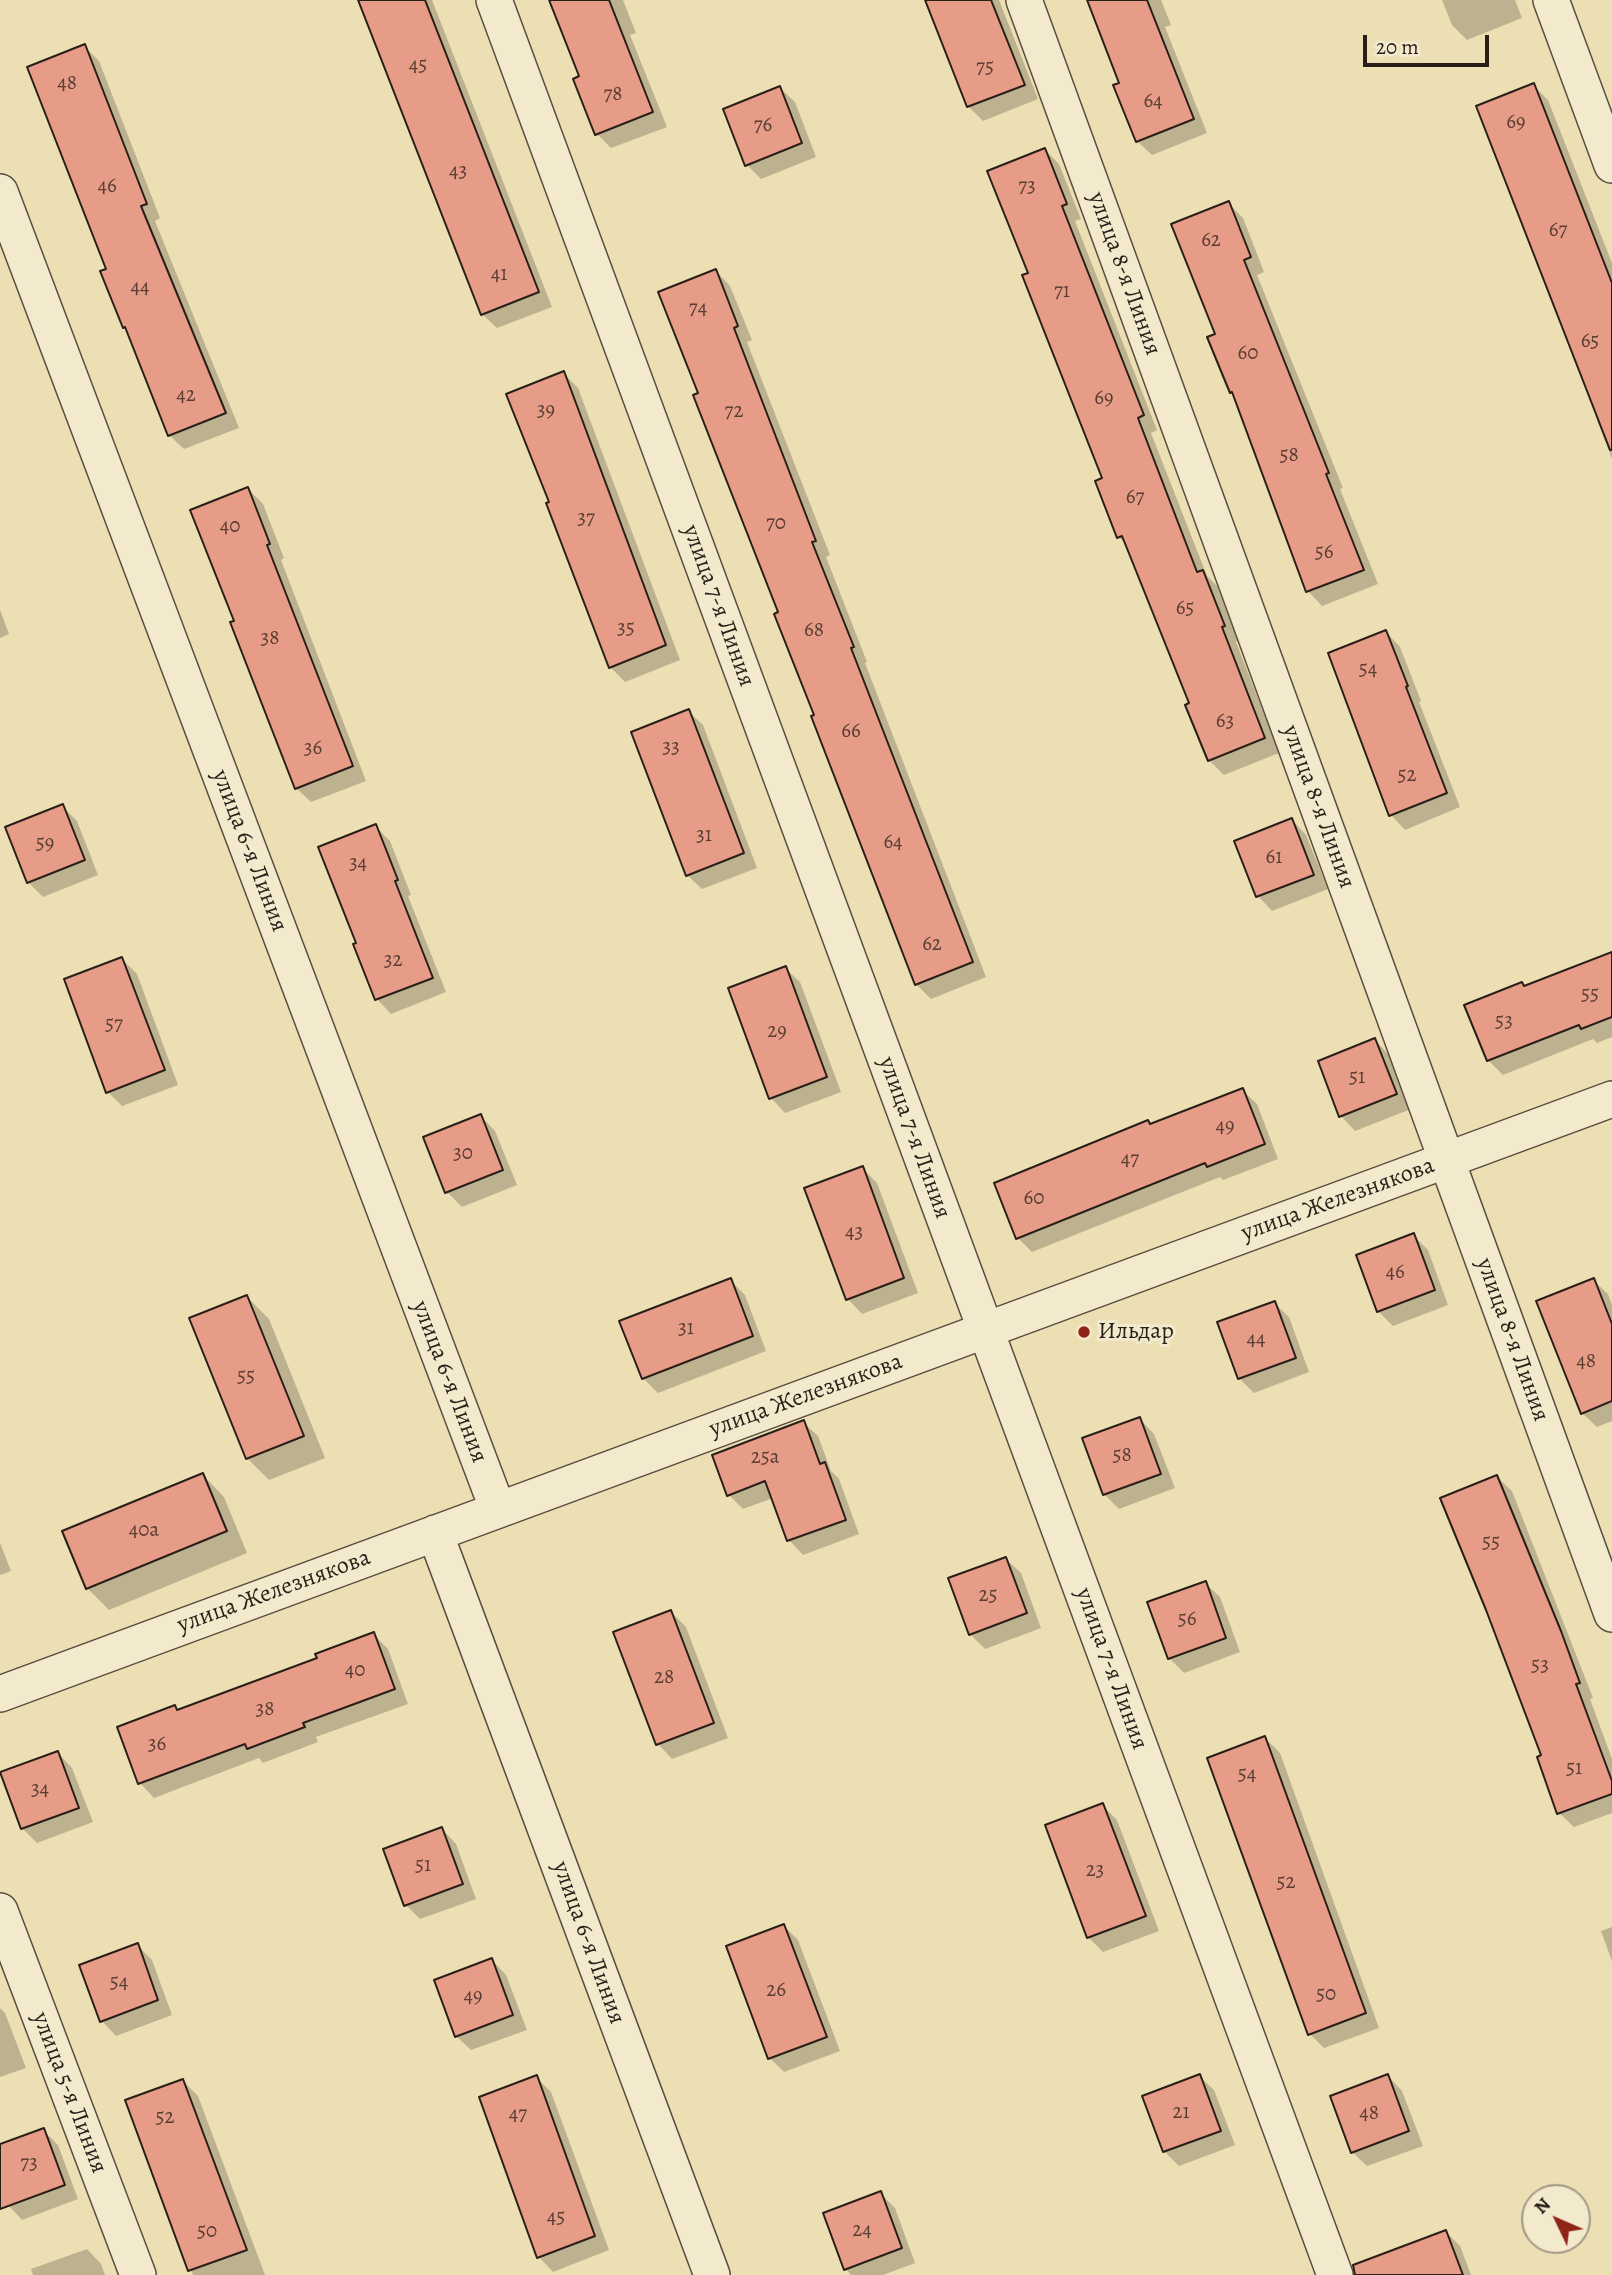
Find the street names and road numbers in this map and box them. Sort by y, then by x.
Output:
street label: улица 8-я Линия [1081,188,1167,360]
street label: улица 7-я Линия [675,521,761,691]
street label: улица 8-я Линия [1275,721,1361,893]
street label: улица 6-я Линия [205,766,293,936]
street label: улица 7-я Линия [871,1053,957,1223]
street label: улица Железнякова [1237,1152,1439,1248]
street label: улица 8-я Линия [1469,1254,1555,1426]
street label: улица 6-я Линия [405,1297,493,1467]
street label: улица Железнякова [705,1348,907,1444]
street label: улица Железнякова [173,1544,375,1640]
street label: улица 7-я Линия [1068,1584,1154,1754]
street label: улица 6-я Линия [545,1858,631,2028]
street label: улица 5-я Линия [25,2008,113,2178]

